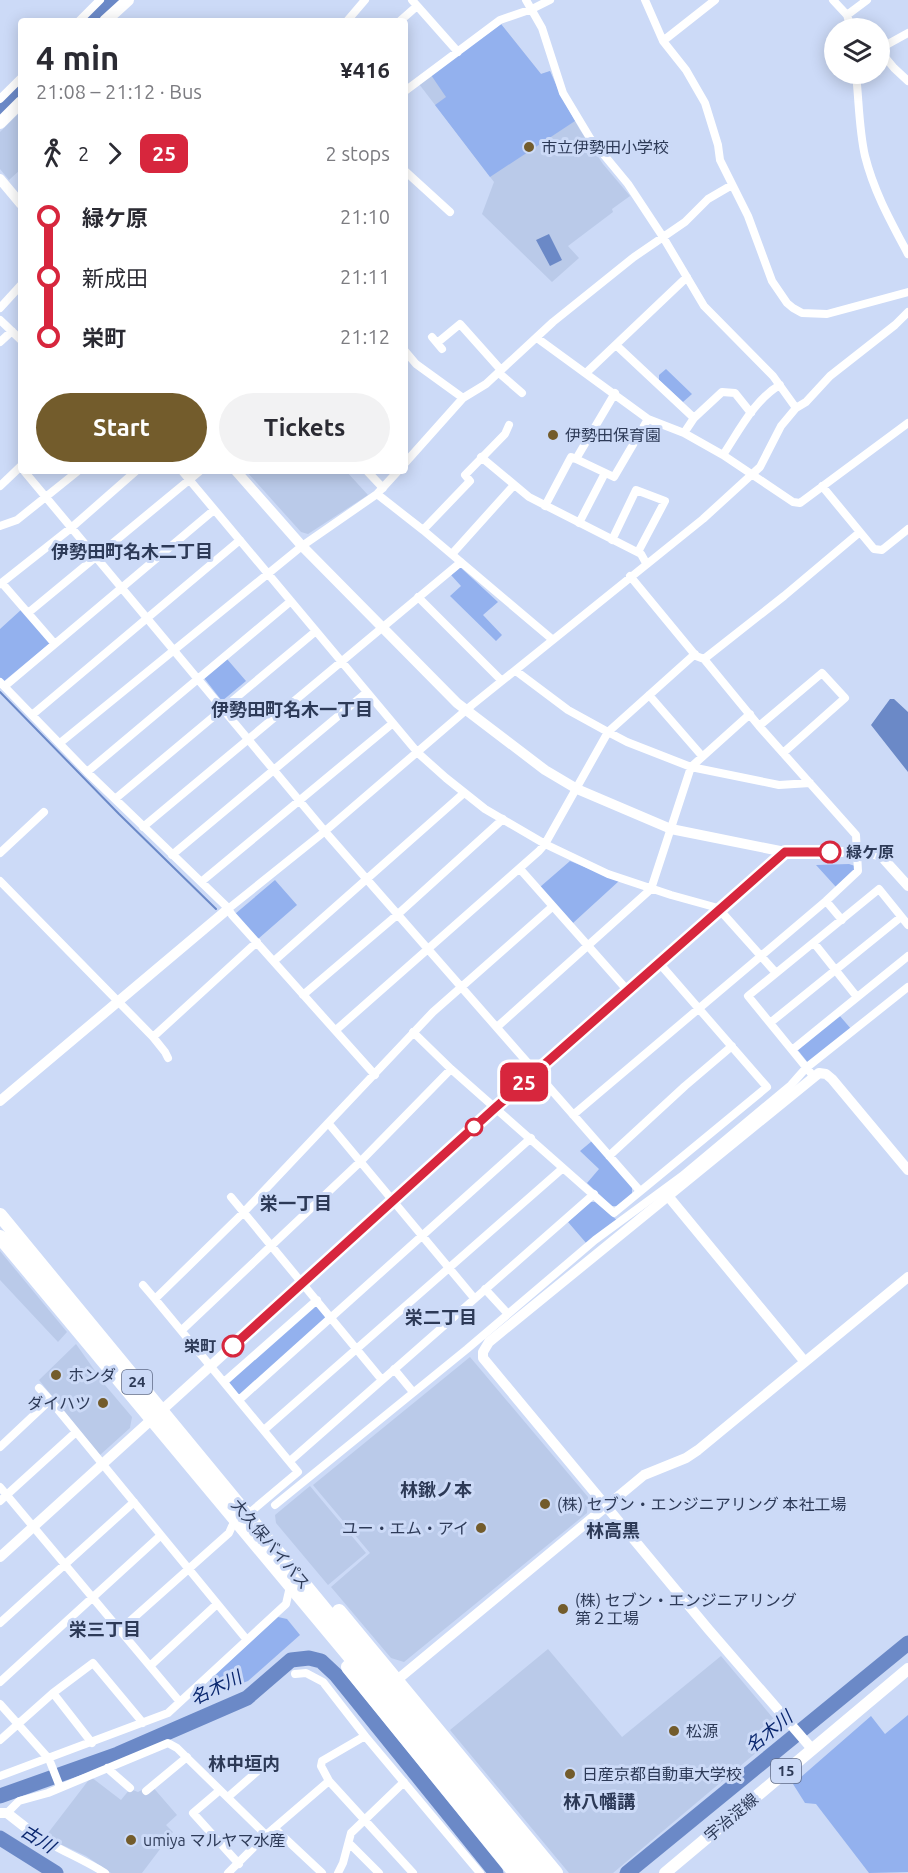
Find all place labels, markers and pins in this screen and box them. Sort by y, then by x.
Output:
place label: 市立伊勢田小学校 [541,138,669,156]
marker: 市立伊勢田小学校 [522,140,536,154]
place label: 伊勢田保育園 [565,426,661,444]
marker: 伊勢田保育園 [546,428,560,442]
marker: 緑ケ原 [819,841,841,863]
place label: 緑ケ原 [846,843,894,861]
unlabelled marker [465,1118,483,1136]
marker: 栄町 [222,1335,244,1357]
place label: 栄町 [184,1337,216,1355]
place label: ホンダ [68,1366,116,1384]
marker: ホンダ [49,1368,63,1382]
place label: ダイハツ [27,1394,91,1412]
marker: ダイハツ [96,1396,110,1410]
place label: (株) セブン・エンジニアリング 本社工場 [557,1495,846,1514]
marker: (株) セブン・エンジニアリング 本社工場 [538,1497,552,1511]
place label: ユー・エム・アイ [342,1519,469,1537]
marker: ユー・エム・アイ [474,1521,488,1535]
place label: (株) セブン・エンジニアリング 第２工場 [575,1591,797,1627]
marker: (株) セブン・エンジニアリング 第２工場 [556,1602,570,1616]
place label: 松源 [686,1722,718,1740]
marker: 松源 [667,1724,681,1738]
place label: 日産京都自動車大学校 [582,1765,742,1783]
marker: 日産京都自動車大学校 [563,1767,577,1781]
place label: umiya マルヤマ水産 [143,1831,285,1849]
marker: umiya マルヤマ水産 [124,1833,138,1847]

